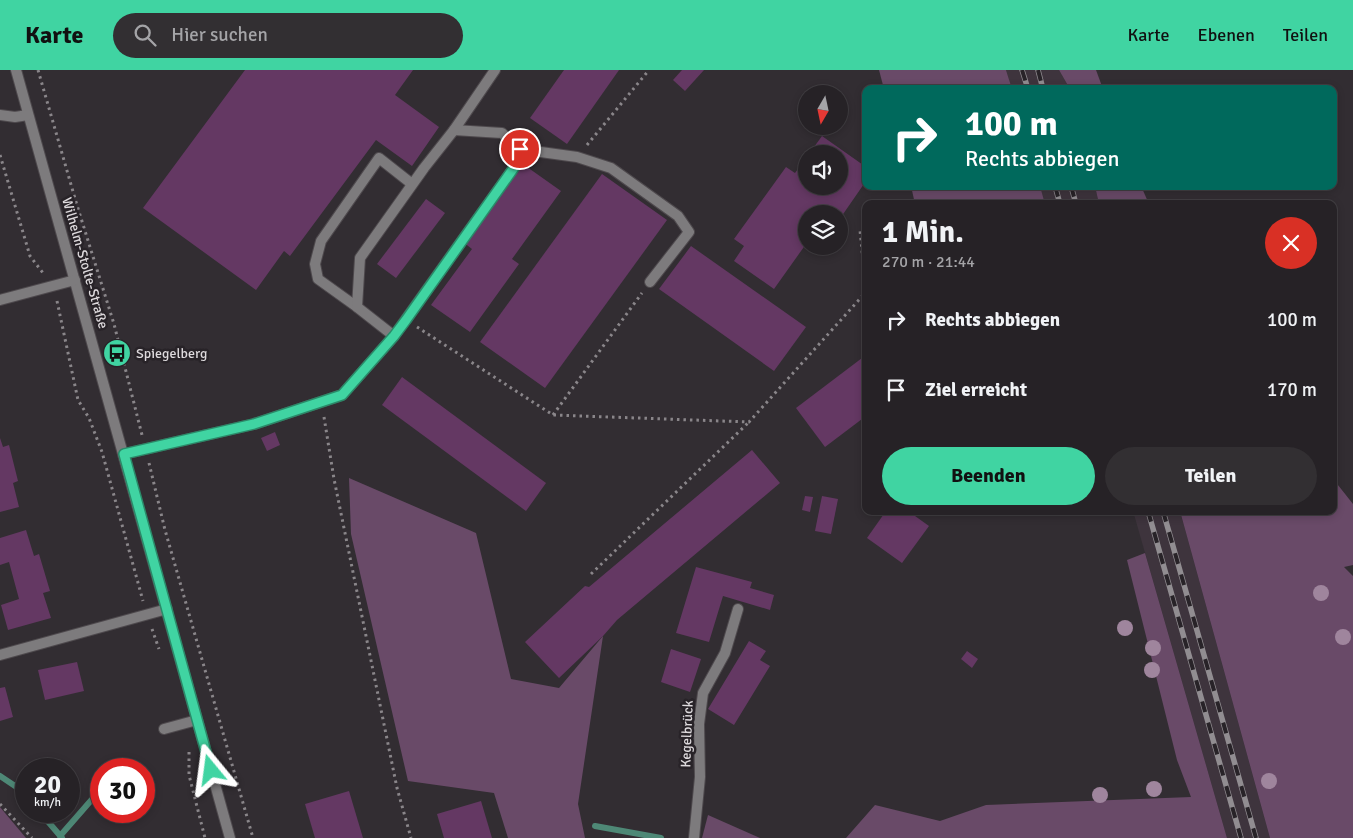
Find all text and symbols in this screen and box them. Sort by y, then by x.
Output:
search box [113,13,463,58]
text: Karte [25,20,83,50]
icon: search [131,21,159,49]
text: Hier suchen [171,23,268,47]
text: Karte [1127,24,1169,46]
text: Ebenen [1197,24,1255,46]
text: Teilen [1283,24,1328,46]
north arrow [798,85,848,135]
map controls [798,85,848,255]
text: 100 m [965,102,1058,145]
icon: right [882,105,947,170]
pin [499,128,541,170]
icon: arrive [506,135,534,163]
button: sound [798,145,848,195]
text: Rechts abbiegen [965,145,1119,172]
street label: Wilhelm-Stolte-Straße [58,195,112,331]
button: layers [798,205,848,255]
text: 1 Min. [882,214,964,251]
button: close [1265,217,1317,269]
text: 270 m · 21:44 [882,252,975,272]
icon: right [882,306,910,334]
text: Rechts abbiegen [925,308,1060,332]
text: 100 m [1267,308,1317,332]
bus stop icon: Spiegelberg [102,338,132,368]
place label: Spiegelberg [136,345,207,362]
icon: arrive [882,376,910,404]
text: Ziel erreicht [925,378,1027,402]
text: 170 m [1267,378,1317,402]
button: Beenden [882,447,1095,505]
button: Teilen [1105,447,1317,505]
street label: Kegelbrück [677,700,697,768]
position arrow [184,743,236,795]
speed limit sign: 30 [90,758,155,823]
text: 20 [34,769,61,800]
text: km/h [34,795,61,810]

